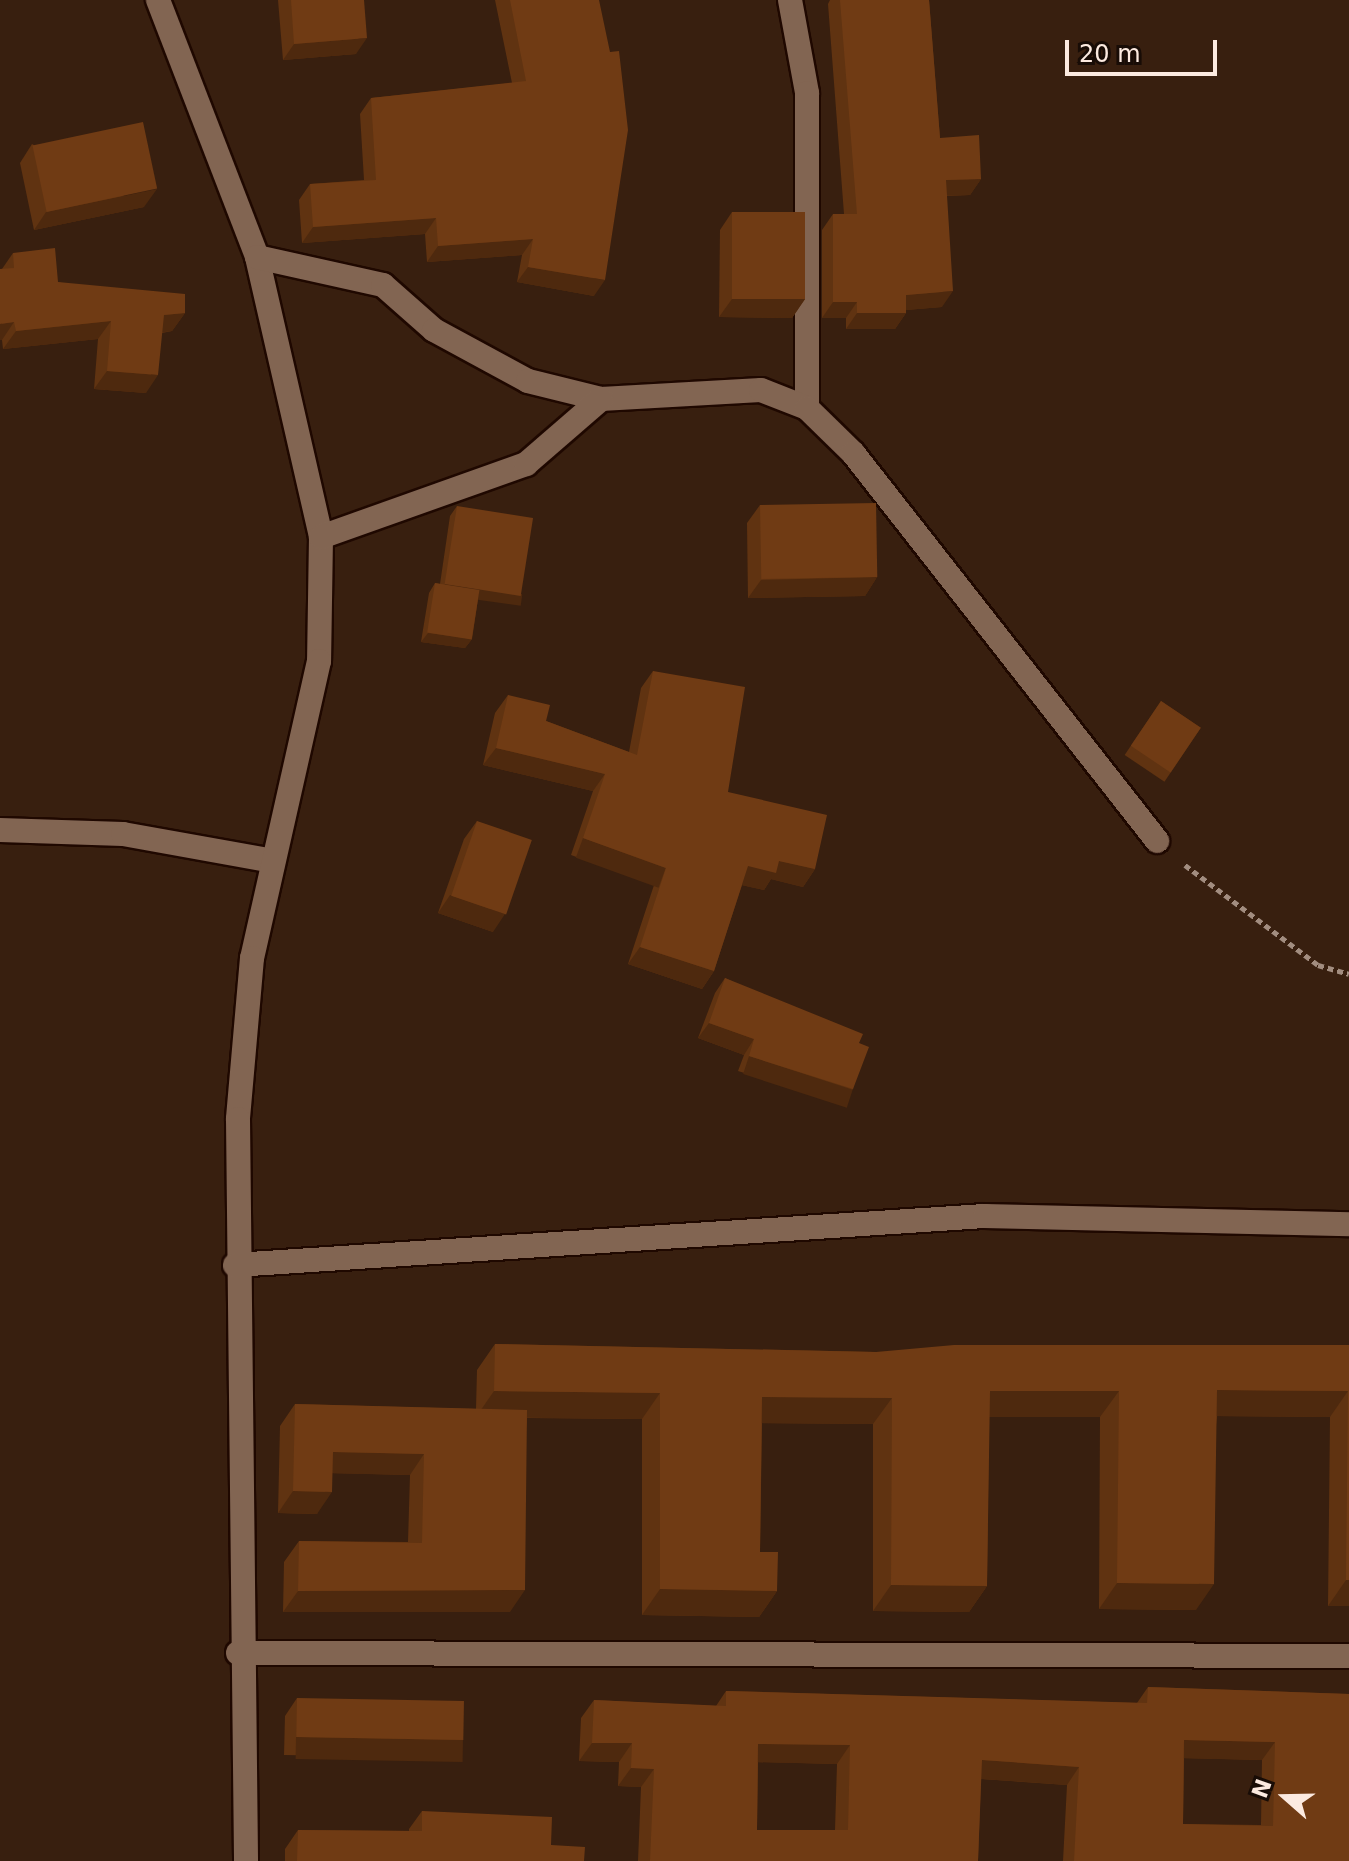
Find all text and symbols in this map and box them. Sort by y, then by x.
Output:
scale bar [1069,24,1221,74]
text: 20 m [1079,40,1141,68]
north arrow [1245,1757,1325,1837]
text: N [1247,1776,1277,1802]

